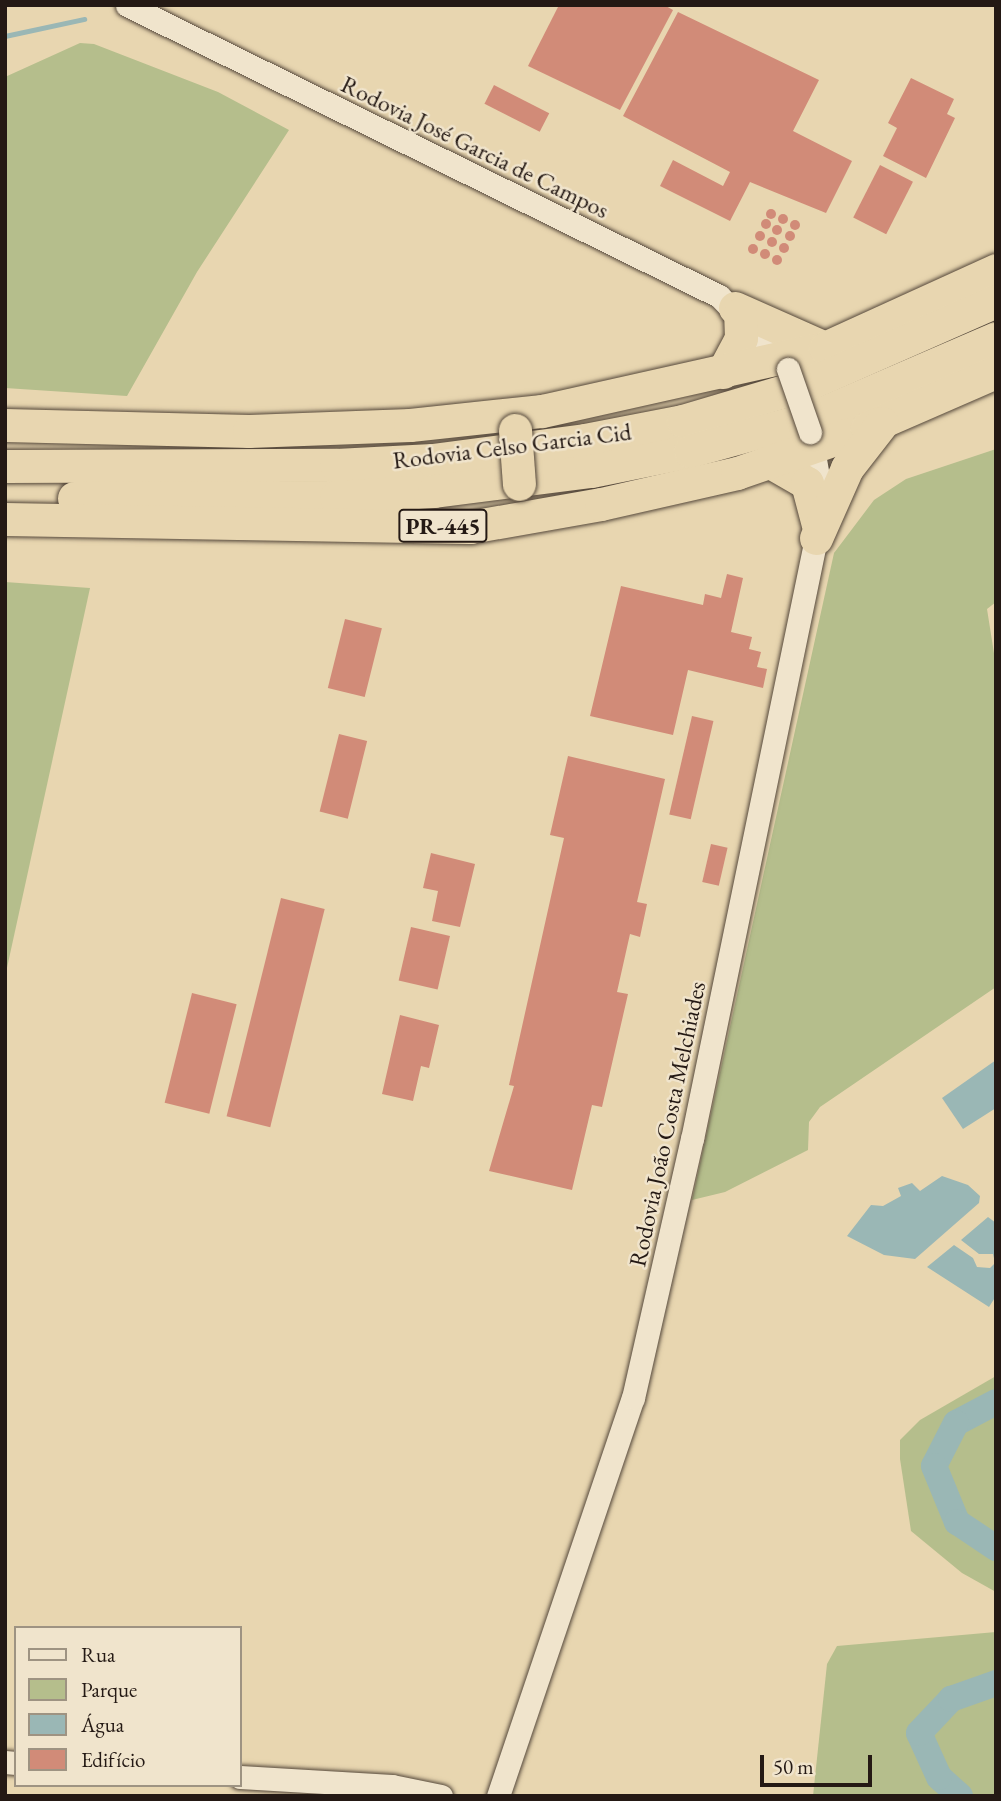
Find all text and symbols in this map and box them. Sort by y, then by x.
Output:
street label: Rodovia José Garcia de Campos [336,70,614,224]
street label: Rodovia Celso Garcia Cid [391,417,633,475]
road number: PR-445 [398,506,488,546]
street label: Rodovia João Costa Melchiades [623,979,711,1269]
legend [14,1626,242,1787]
text: Rua [81,1641,115,1668]
text: Parque [81,1676,137,1703]
text: Água [81,1711,124,1738]
scale bar [763,1742,875,1786]
text: Edifício [81,1746,145,1773]
text: 50 m [773,1753,814,1780]

